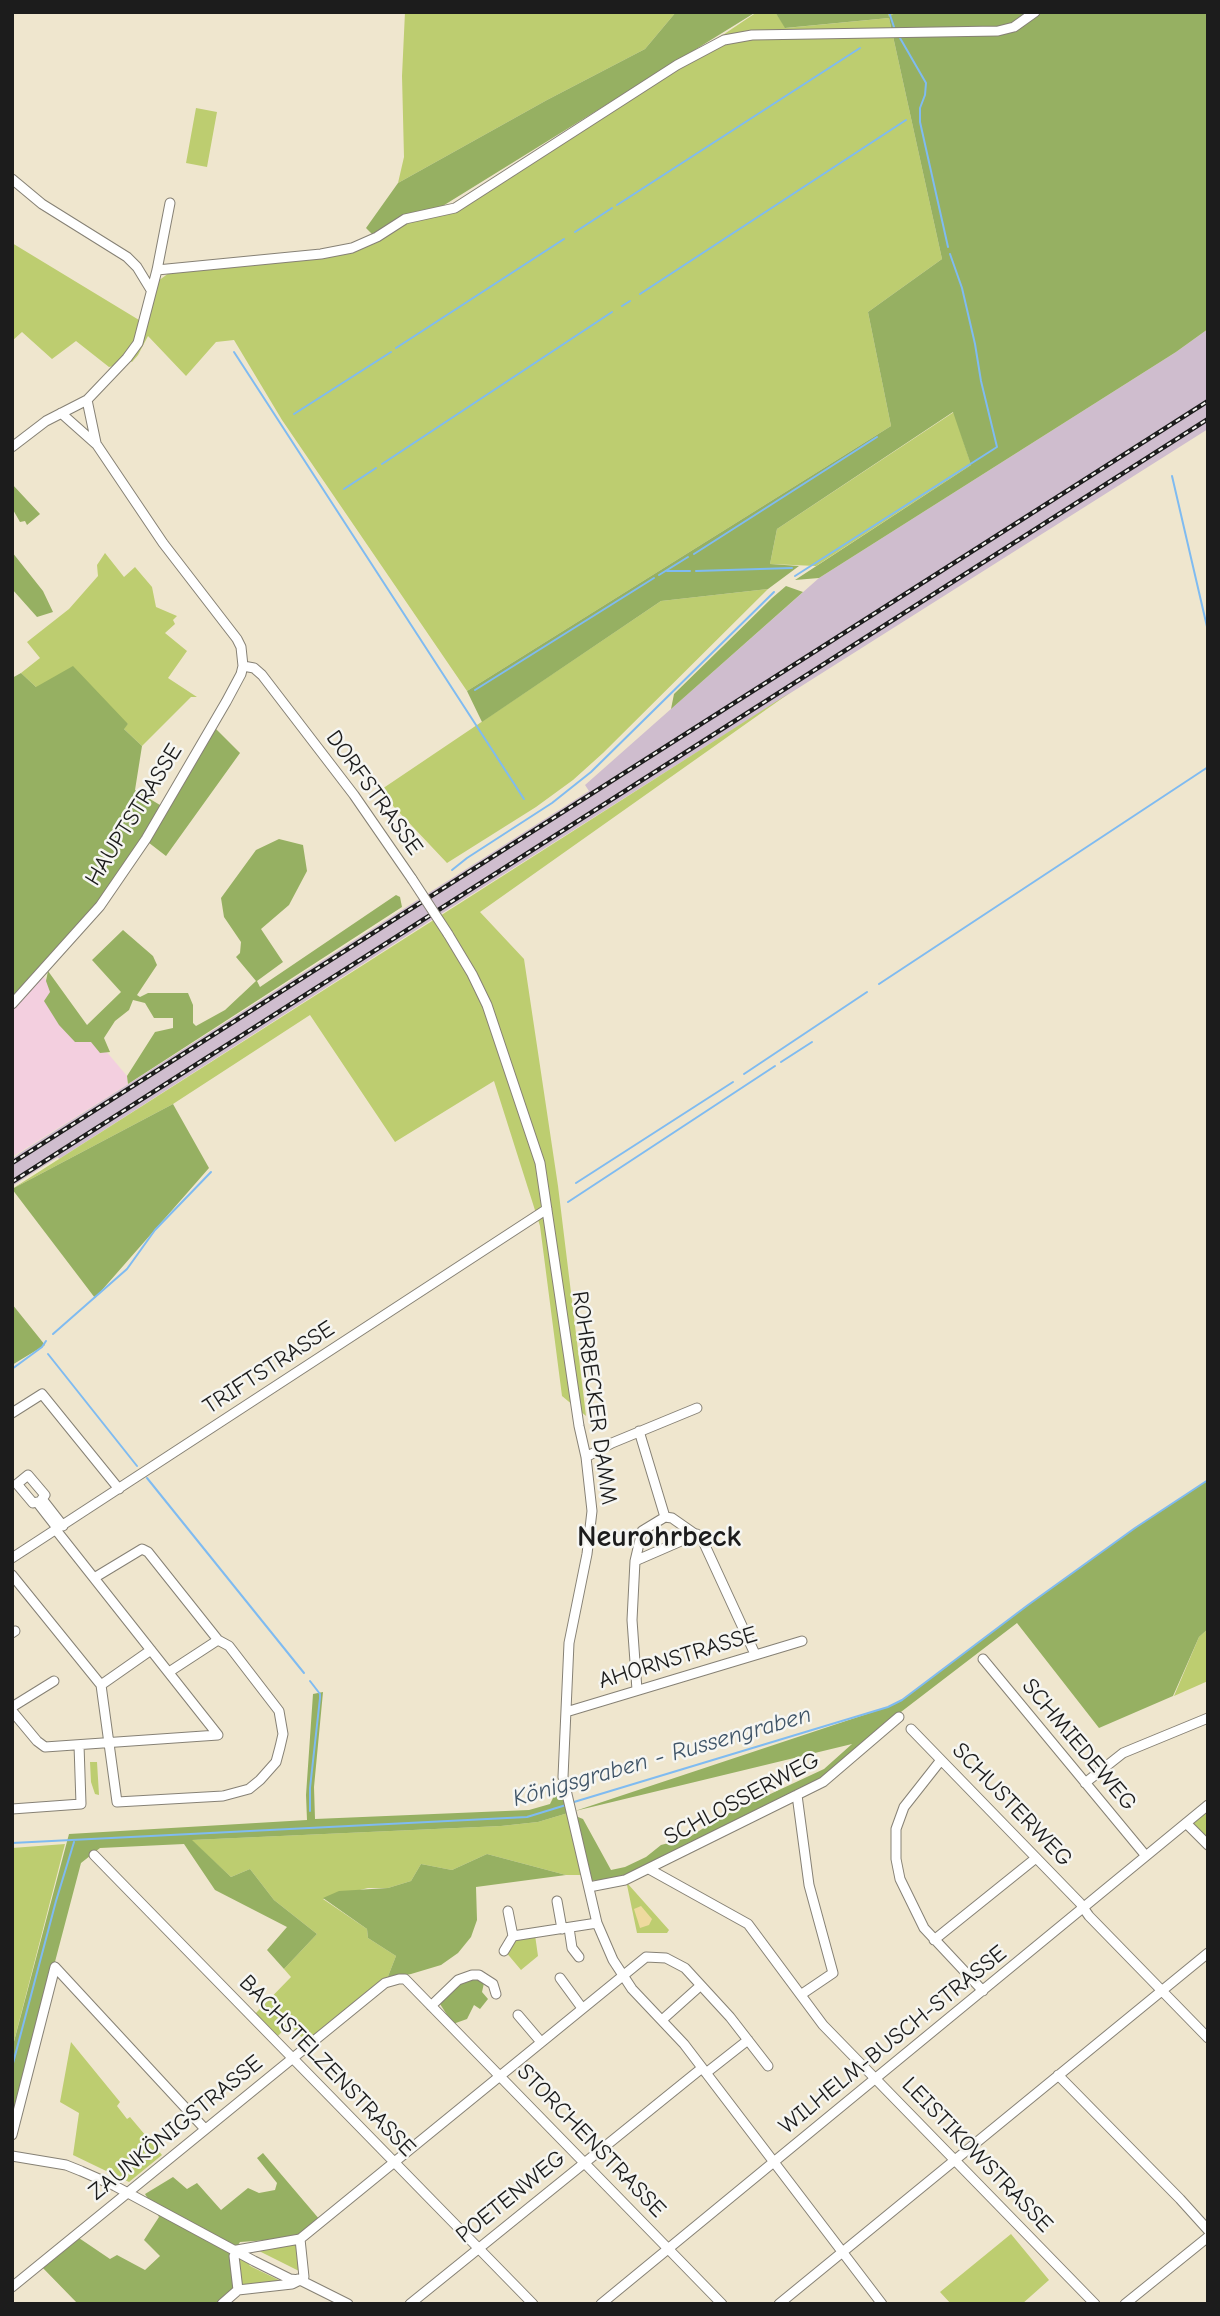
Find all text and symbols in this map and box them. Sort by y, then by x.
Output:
street label: DORFSTRASSE [320,725,428,861]
street label: HAUPTSTRASSE [79,739,189,891]
street label: ROHRBECKER DAMM [565,1289,623,1507]
street label: TRIFTSTRASSE [198,1315,340,1421]
district label: Neurohrbeck [577,1520,741,1556]
street label: AHORNSTRASSE [595,1621,761,1695]
street label: SCHMIEDEWEG [1016,1673,1142,1817]
water label: Königsgraben - Russengraben [509,1701,815,1813]
street label: SCHUSTERWEG [946,1737,1078,1873]
street label: SCHLOSSERWEG [660,1746,824,1852]
street label: WILHELM-BUSCH-STRASSE [774,1940,1012,2140]
street label: BACHSTELZENSTRASSE [233,1969,421,2163]
street label: ZAUNKÖNIGSTRASSE [84,2049,268,2207]
street label: STORCHENSTRASSE [511,2059,671,2223]
street label: LEISTIKOWSTRASSE [896,2072,1058,2238]
street label: POETENWEG [451,2145,571,2249]

